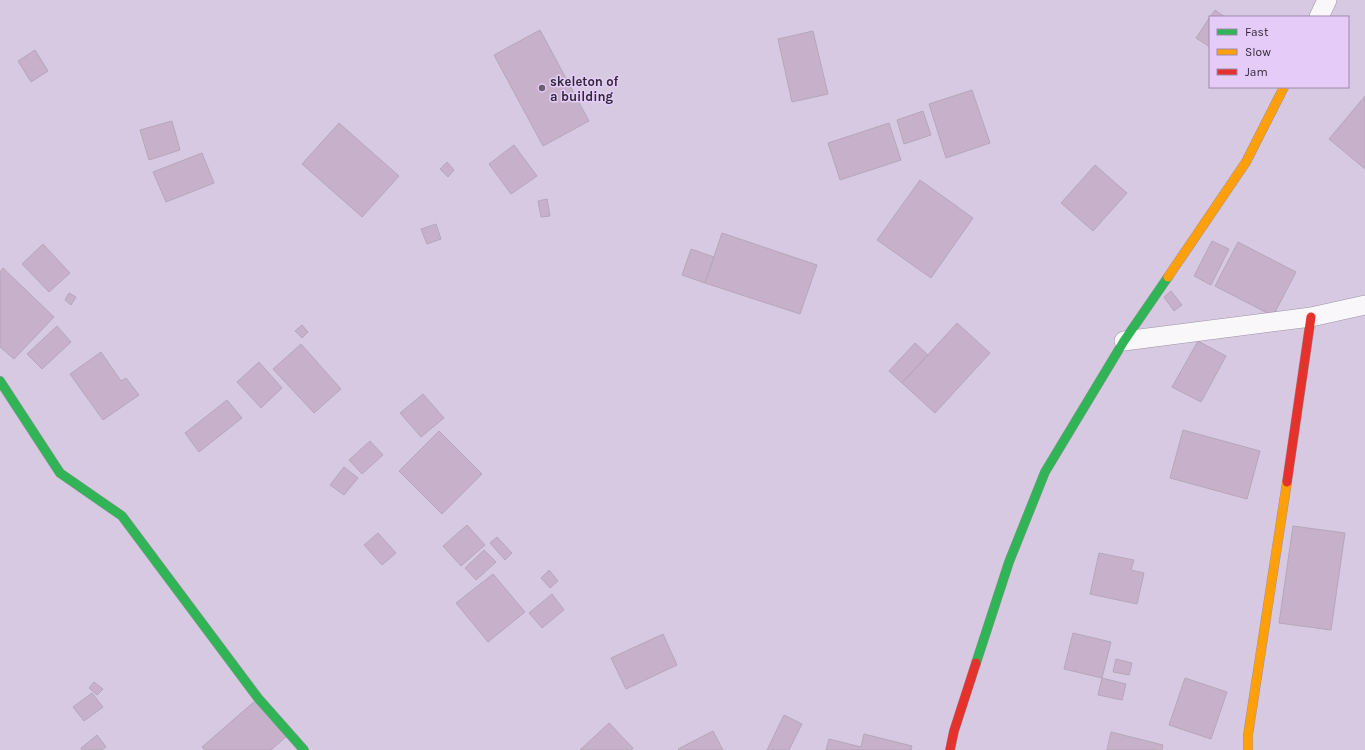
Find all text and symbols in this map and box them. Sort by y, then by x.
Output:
legend [1209,16,1349,88]
text: Fast [1245,25,1269,39]
text: Slow [1245,45,1271,59]
text: Jam [1245,65,1268,79]
place label: skeleton of a building [550,74,619,104]
marker: skeleton of a building [537,83,547,93]

